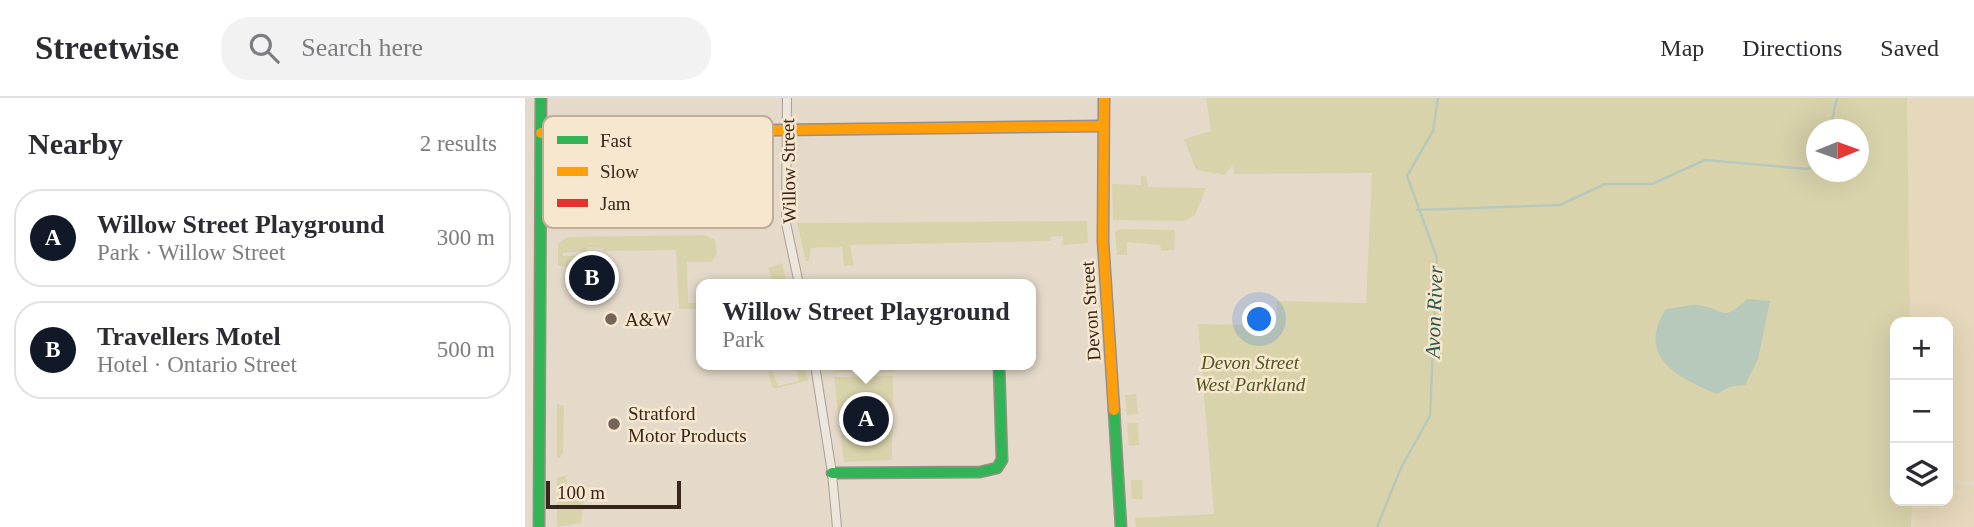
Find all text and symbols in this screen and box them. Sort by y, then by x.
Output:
search box [221,17,711,80]
icon: search [245,29,283,67]
text: Streetwise [35,30,179,66]
text: Search here [301,33,423,62]
text: Map [1660,35,1704,61]
text: Directions [1742,35,1842,61]
text: Saved [1880,35,1939,61]
legend [543,116,773,228]
street label: Willow Street [777,117,800,224]
north arrow [1806,119,1869,182]
text: Nearby [28,127,123,160]
text: Fast [600,130,632,151]
text: 2 results [420,131,497,156]
text: Slow [600,161,639,182]
text: Jam [600,193,631,214]
text: Willow Street Playground [97,210,384,239]
text: A [45,225,61,250]
text: 300 m [437,225,495,250]
text: Park · Willow Street [97,240,285,265]
pin: B [569,252,615,304]
street label: Devon Street [1076,260,1104,361]
water label: Avon River [1420,264,1448,361]
popup [696,279,1036,370]
text: Willow Street Playground [722,297,1010,326]
your location [1242,302,1276,336]
place label: A&W [625,309,672,330]
marker: A&W [603,311,619,327]
map controls [1890,317,1953,506]
button: + [1890,317,1953,380]
text: Travellers Motel [97,322,281,351]
text: Park [722,327,764,352]
text: B [45,337,61,362]
text: 500 m [437,337,495,362]
text: Hotel · Ontario Street [97,352,297,377]
park label: Devon Street West Parkland [1195,352,1306,395]
button: − [1890,380,1953,443]
pin: A [843,393,889,445]
place label: Stratford Motor Products [628,403,747,446]
marker: Stratford Motor Products [606,416,622,432]
button: layers [1890,443,1953,506]
scale bar [546,478,681,510]
text: 100 m [557,482,605,503]

